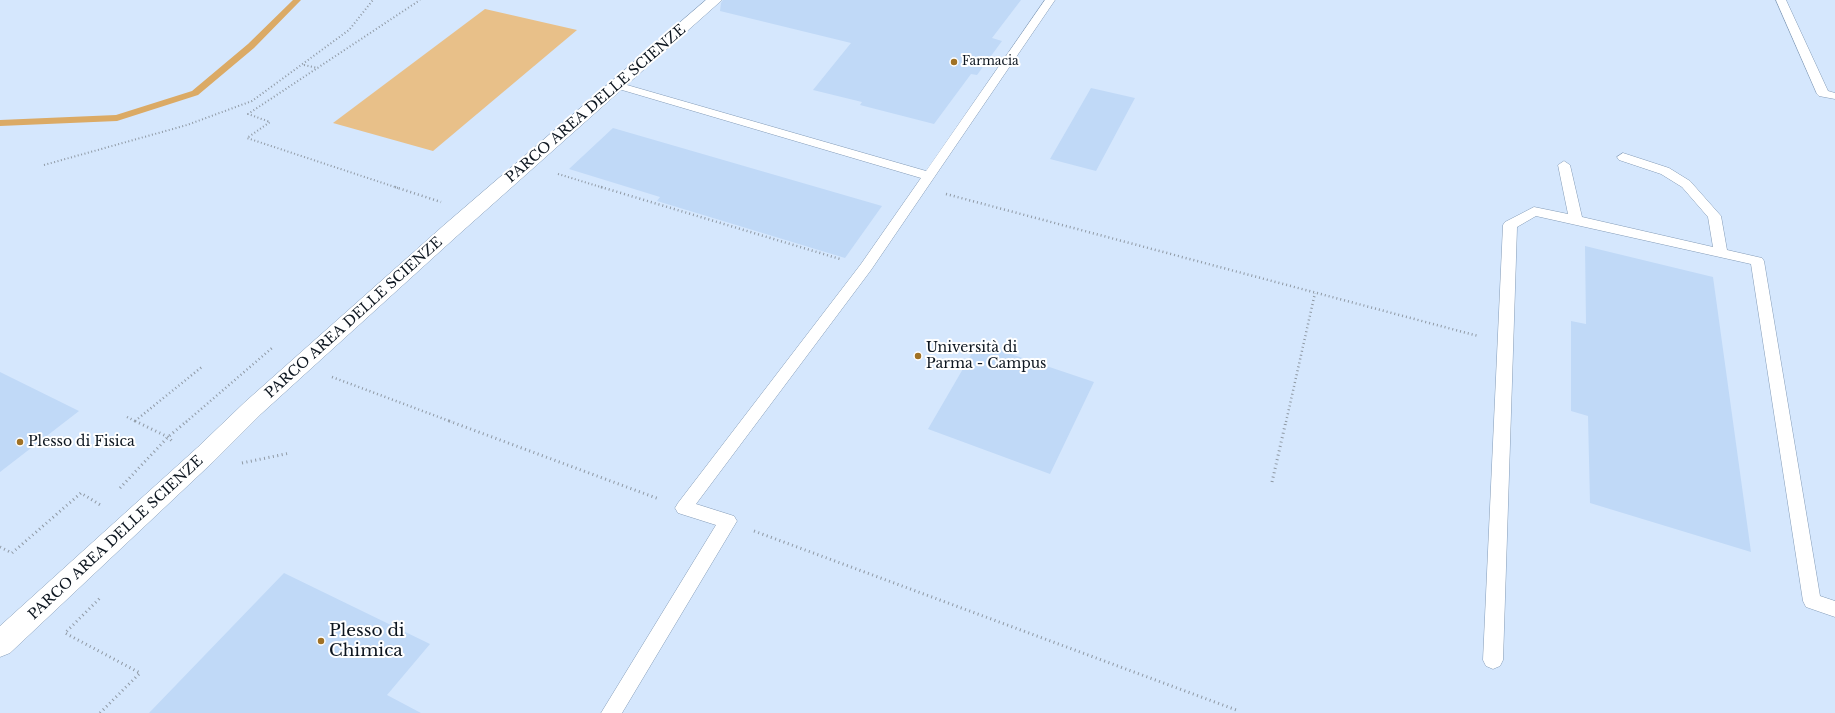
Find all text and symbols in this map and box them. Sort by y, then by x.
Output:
street label: PARCO AREA DELLE SCIENZE [503,21,689,187]
place label: Farmacia [962,55,1019,69]
marker: Farmacia [949,57,959,67]
street label: PARCO AREA DELLE SCIENZE [262,234,446,402]
place label: Università di Parma - Campus [926,340,1046,372]
marker: Università di Parma - Campus [913,351,923,361]
place label: Plesso di Fisica [28,434,135,450]
marker: Plesso di Fisica [15,437,25,447]
street label: PARCO AREA DELLE SCIENZE [25,453,207,623]
place label: Plesso di Chimica [329,621,405,661]
marker: Plesso di Chimica [316,636,326,646]

